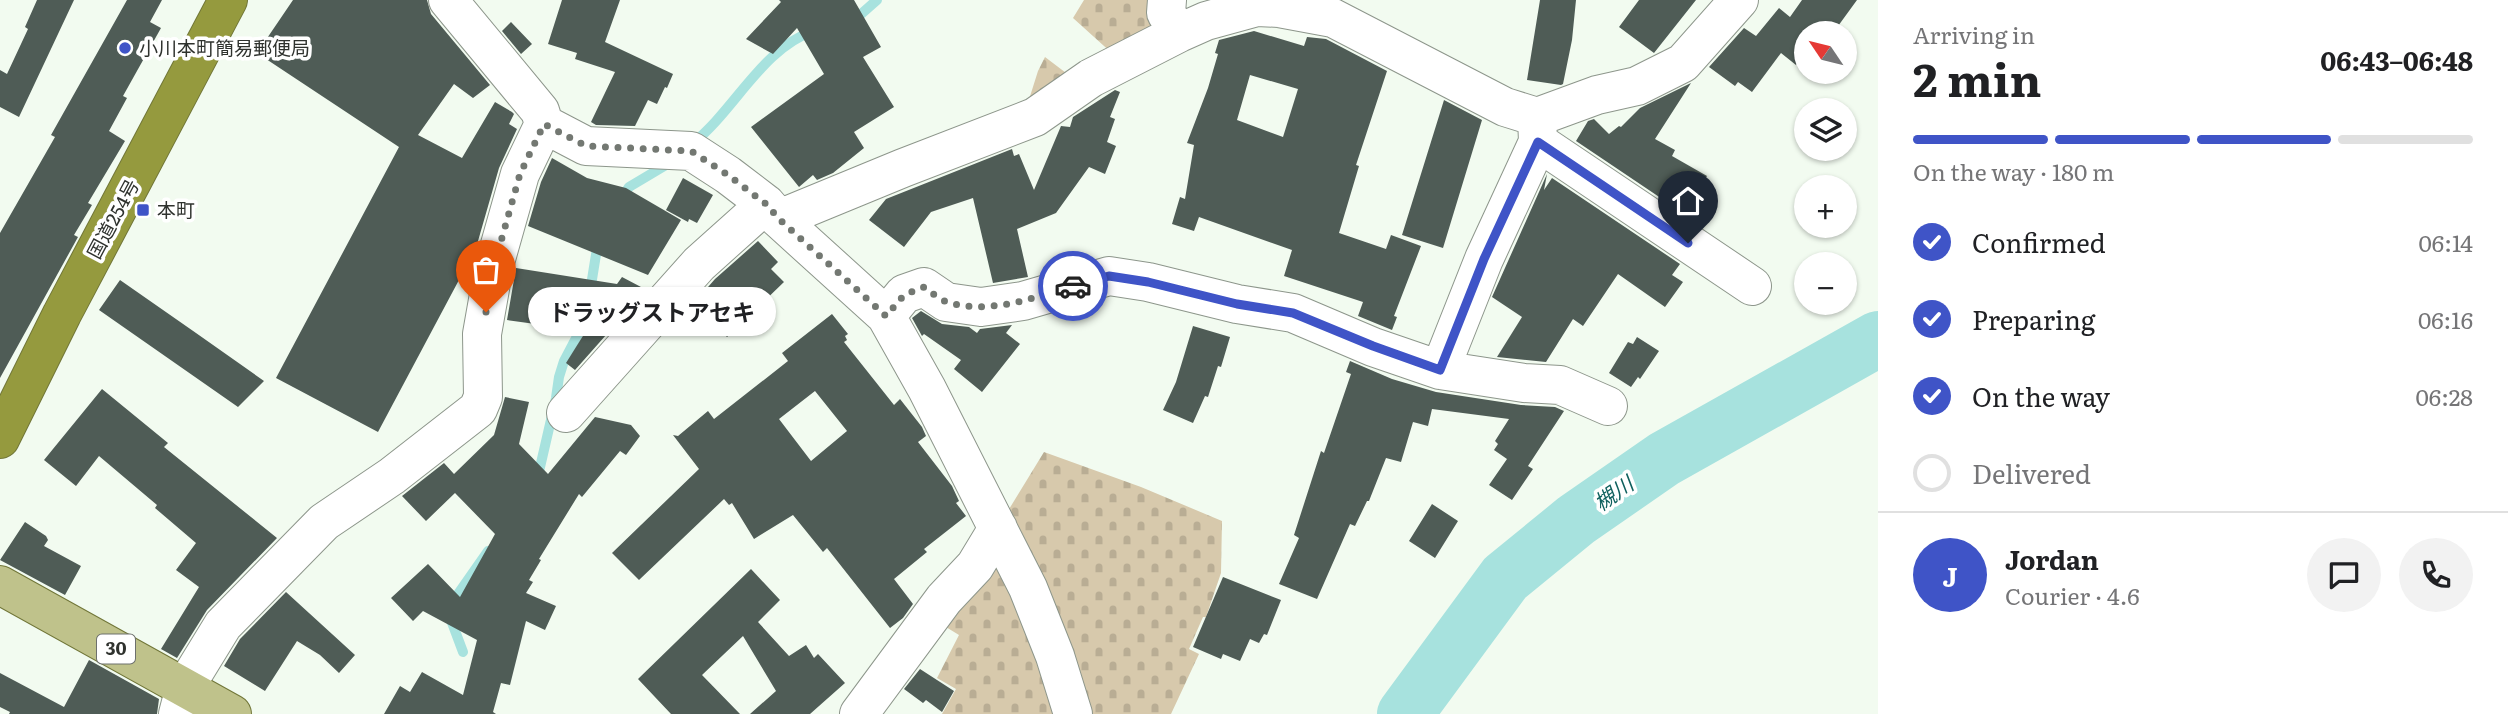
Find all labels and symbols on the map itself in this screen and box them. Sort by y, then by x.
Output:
north arrow [1794,21,1857,84]
place label: 小川本町簡易郵便局 [139,33,310,61]
marker: 小川本町簡易郵便局 [117,40,133,56]
pin [1658,171,1718,243]
street label: 国道254号 [79,174,145,263]
place label: 本町 [157,195,195,223]
marker: 本町 [135,202,151,218]
pin [456,240,516,312]
courier [1038,251,1108,321]
callout: ドラッグストアセキ [528,288,776,336]
water label: 槻川 [1586,466,1640,517]
road number: 30 [97,634,135,664]

